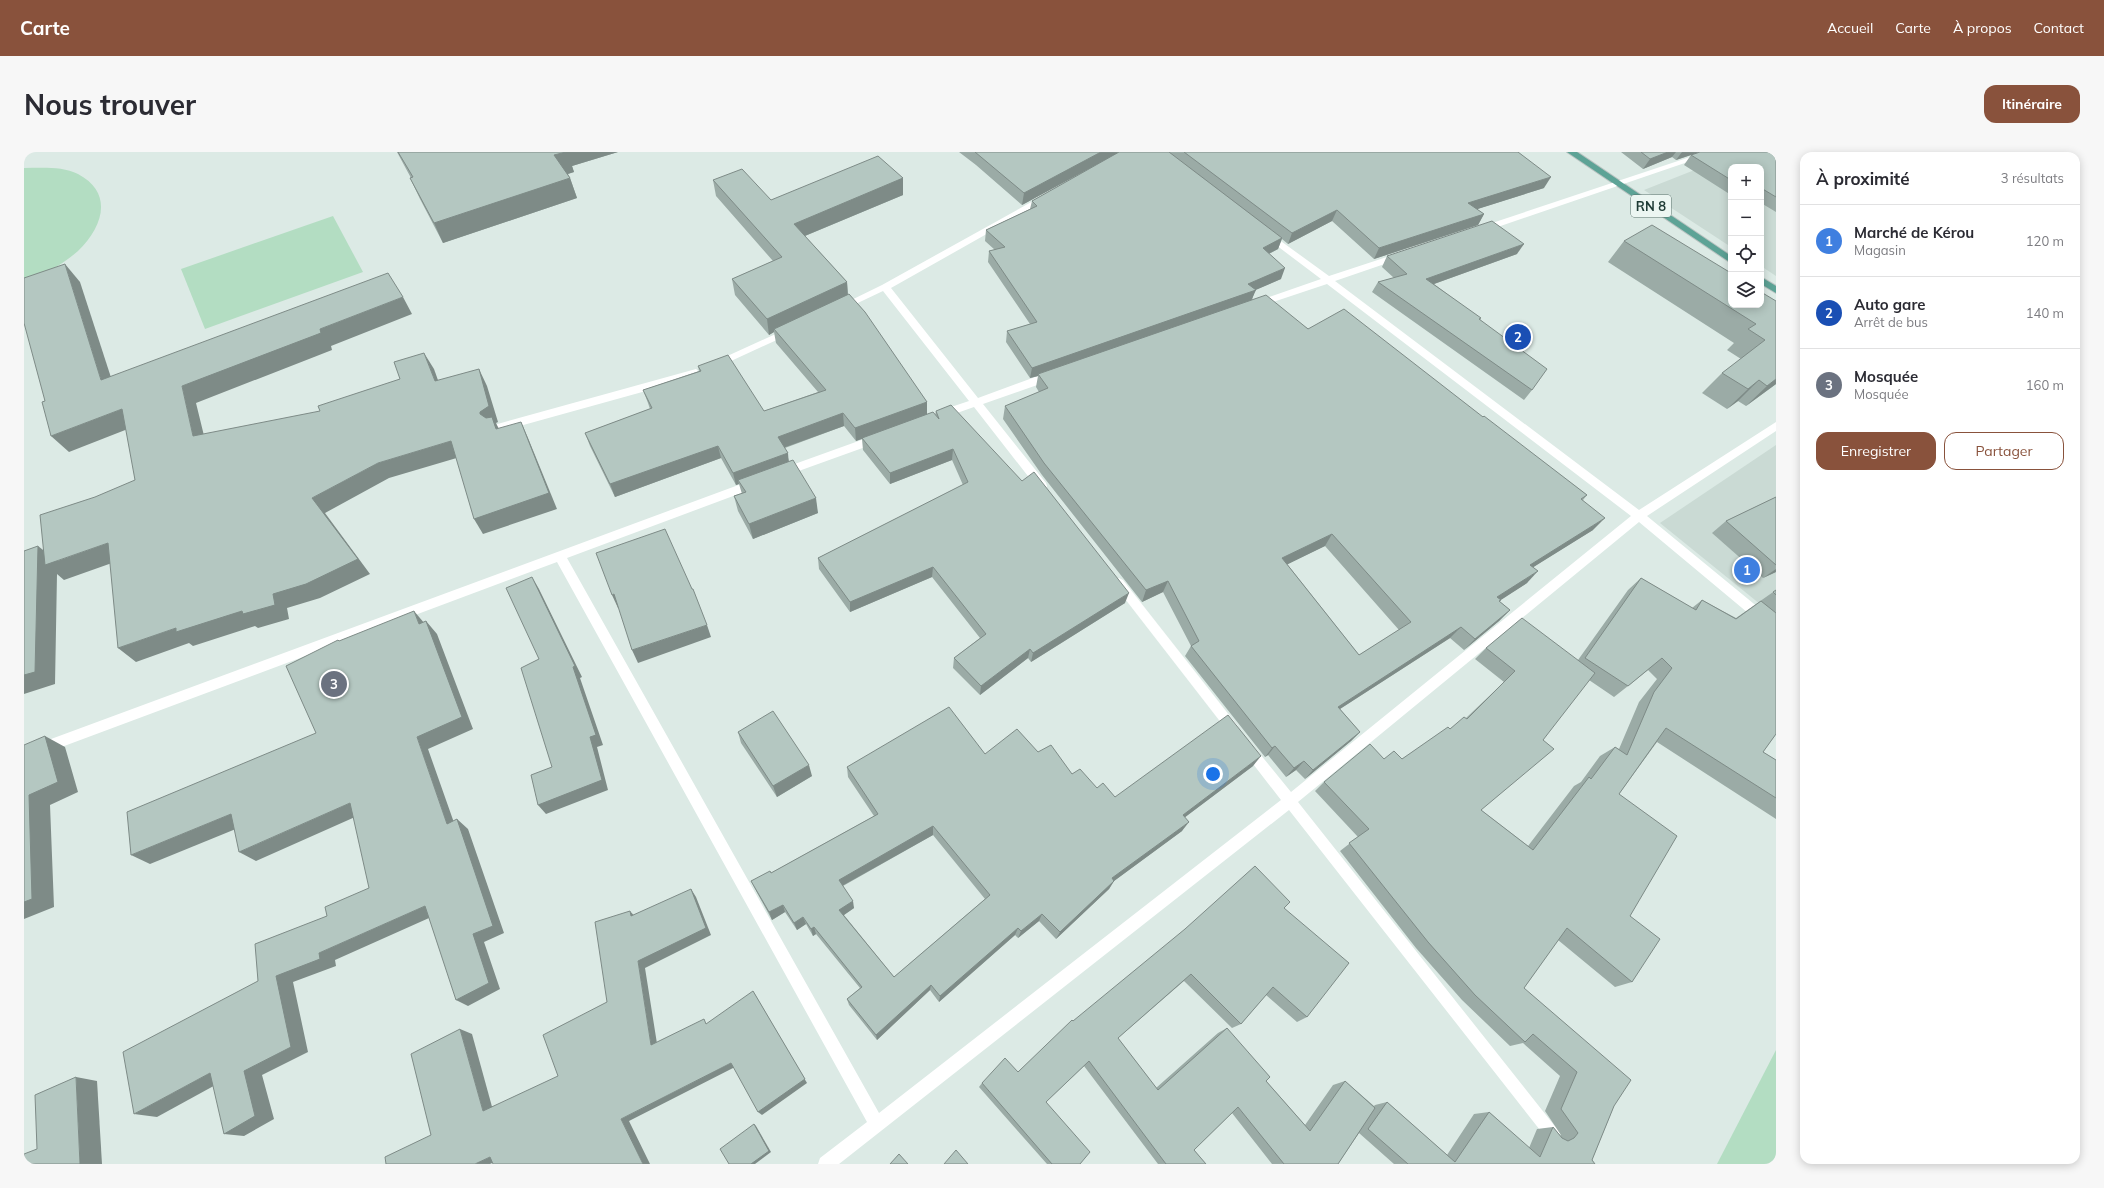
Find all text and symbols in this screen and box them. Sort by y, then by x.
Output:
text: Carte [20,16,70,40]
text: Accueil [1827,19,1873,37]
text: Carte [1895,19,1931,37]
text: À propos [1953,19,2012,37]
text: Contact [2034,19,2084,37]
button: Itinéraire [1984,85,2080,123]
text: Nous trouver [24,87,196,122]
map controls [1728,164,1764,308]
button: + [1728,164,1764,200]
text: À proximité [1816,168,1910,189]
text: 3 résultats [2001,170,2064,186]
road number: RN 8 [1631,195,1671,217]
button: − [1728,200,1764,236]
text: Marché de Kérou [1854,223,1974,242]
text: 1 [1825,233,1833,249]
text: 120 m [2026,233,2064,249]
button: locate [1728,236,1764,272]
text: Magasin [1854,242,1906,258]
button: layers [1728,272,1764,308]
text: Auto gare [1854,295,1925,314]
text: 2 [1825,305,1833,321]
text: 140 m [2026,305,2064,321]
text: Arrêt de bus [1854,314,1928,330]
pin: 2 [1505,322,1531,352]
text: Mosquée [1854,367,1918,386]
text: 3 [1825,377,1833,393]
text: 160 m [2026,377,2064,393]
text: Mosquée [1854,386,1908,402]
button: Enregistrer [1816,432,1936,470]
button: Partager [1944,432,2064,470]
pin: 1 [1734,555,1760,585]
pin: 3 [321,669,347,699]
your location [1203,764,1223,784]

